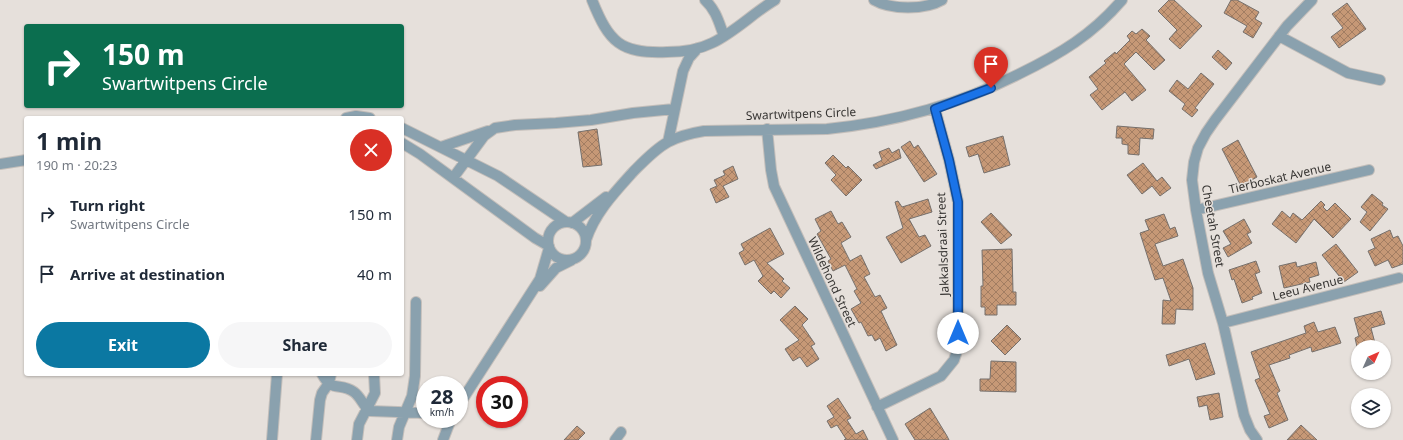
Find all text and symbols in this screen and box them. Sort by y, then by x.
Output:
text: 150 m [102,35,185,73]
icon: right [36,40,88,92]
pin [974,47,1008,88]
icon: arrive [980,53,1002,75]
text: Swartwitpens Circle [102,71,268,95]
street label: Swartwitpens Circle [746,103,857,124]
text: 1 min [36,124,102,157]
button: close [350,129,392,171]
text: 190 m · 20:23 [36,156,117,174]
street label: Tierboskat Avenue [1227,157,1333,198]
street label: Cheetah Street [1198,183,1229,269]
street label: Jakkalsdraai Street [932,191,953,297]
text: Turn right [70,195,145,215]
icon: right [36,203,58,225]
text: 150 m [348,204,392,224]
text: Swartwitpens Circle [70,215,190,233]
street label: Wildehond Street [804,234,861,330]
icon: arrive [36,263,58,285]
text: Arrive at destination [70,264,225,284]
text: 40 m [357,264,392,284]
street label: Leeu Avenue [1271,270,1345,305]
position arrow [937,312,979,354]
button: Exit [36,322,210,368]
button: Share [218,322,392,368]
north arrow [1351,340,1391,380]
map controls [1351,340,1391,428]
speed limit sign: 30 [476,376,528,428]
text: 28 [431,383,453,410]
button: layers [1351,388,1391,428]
text: km/h [430,405,454,419]

